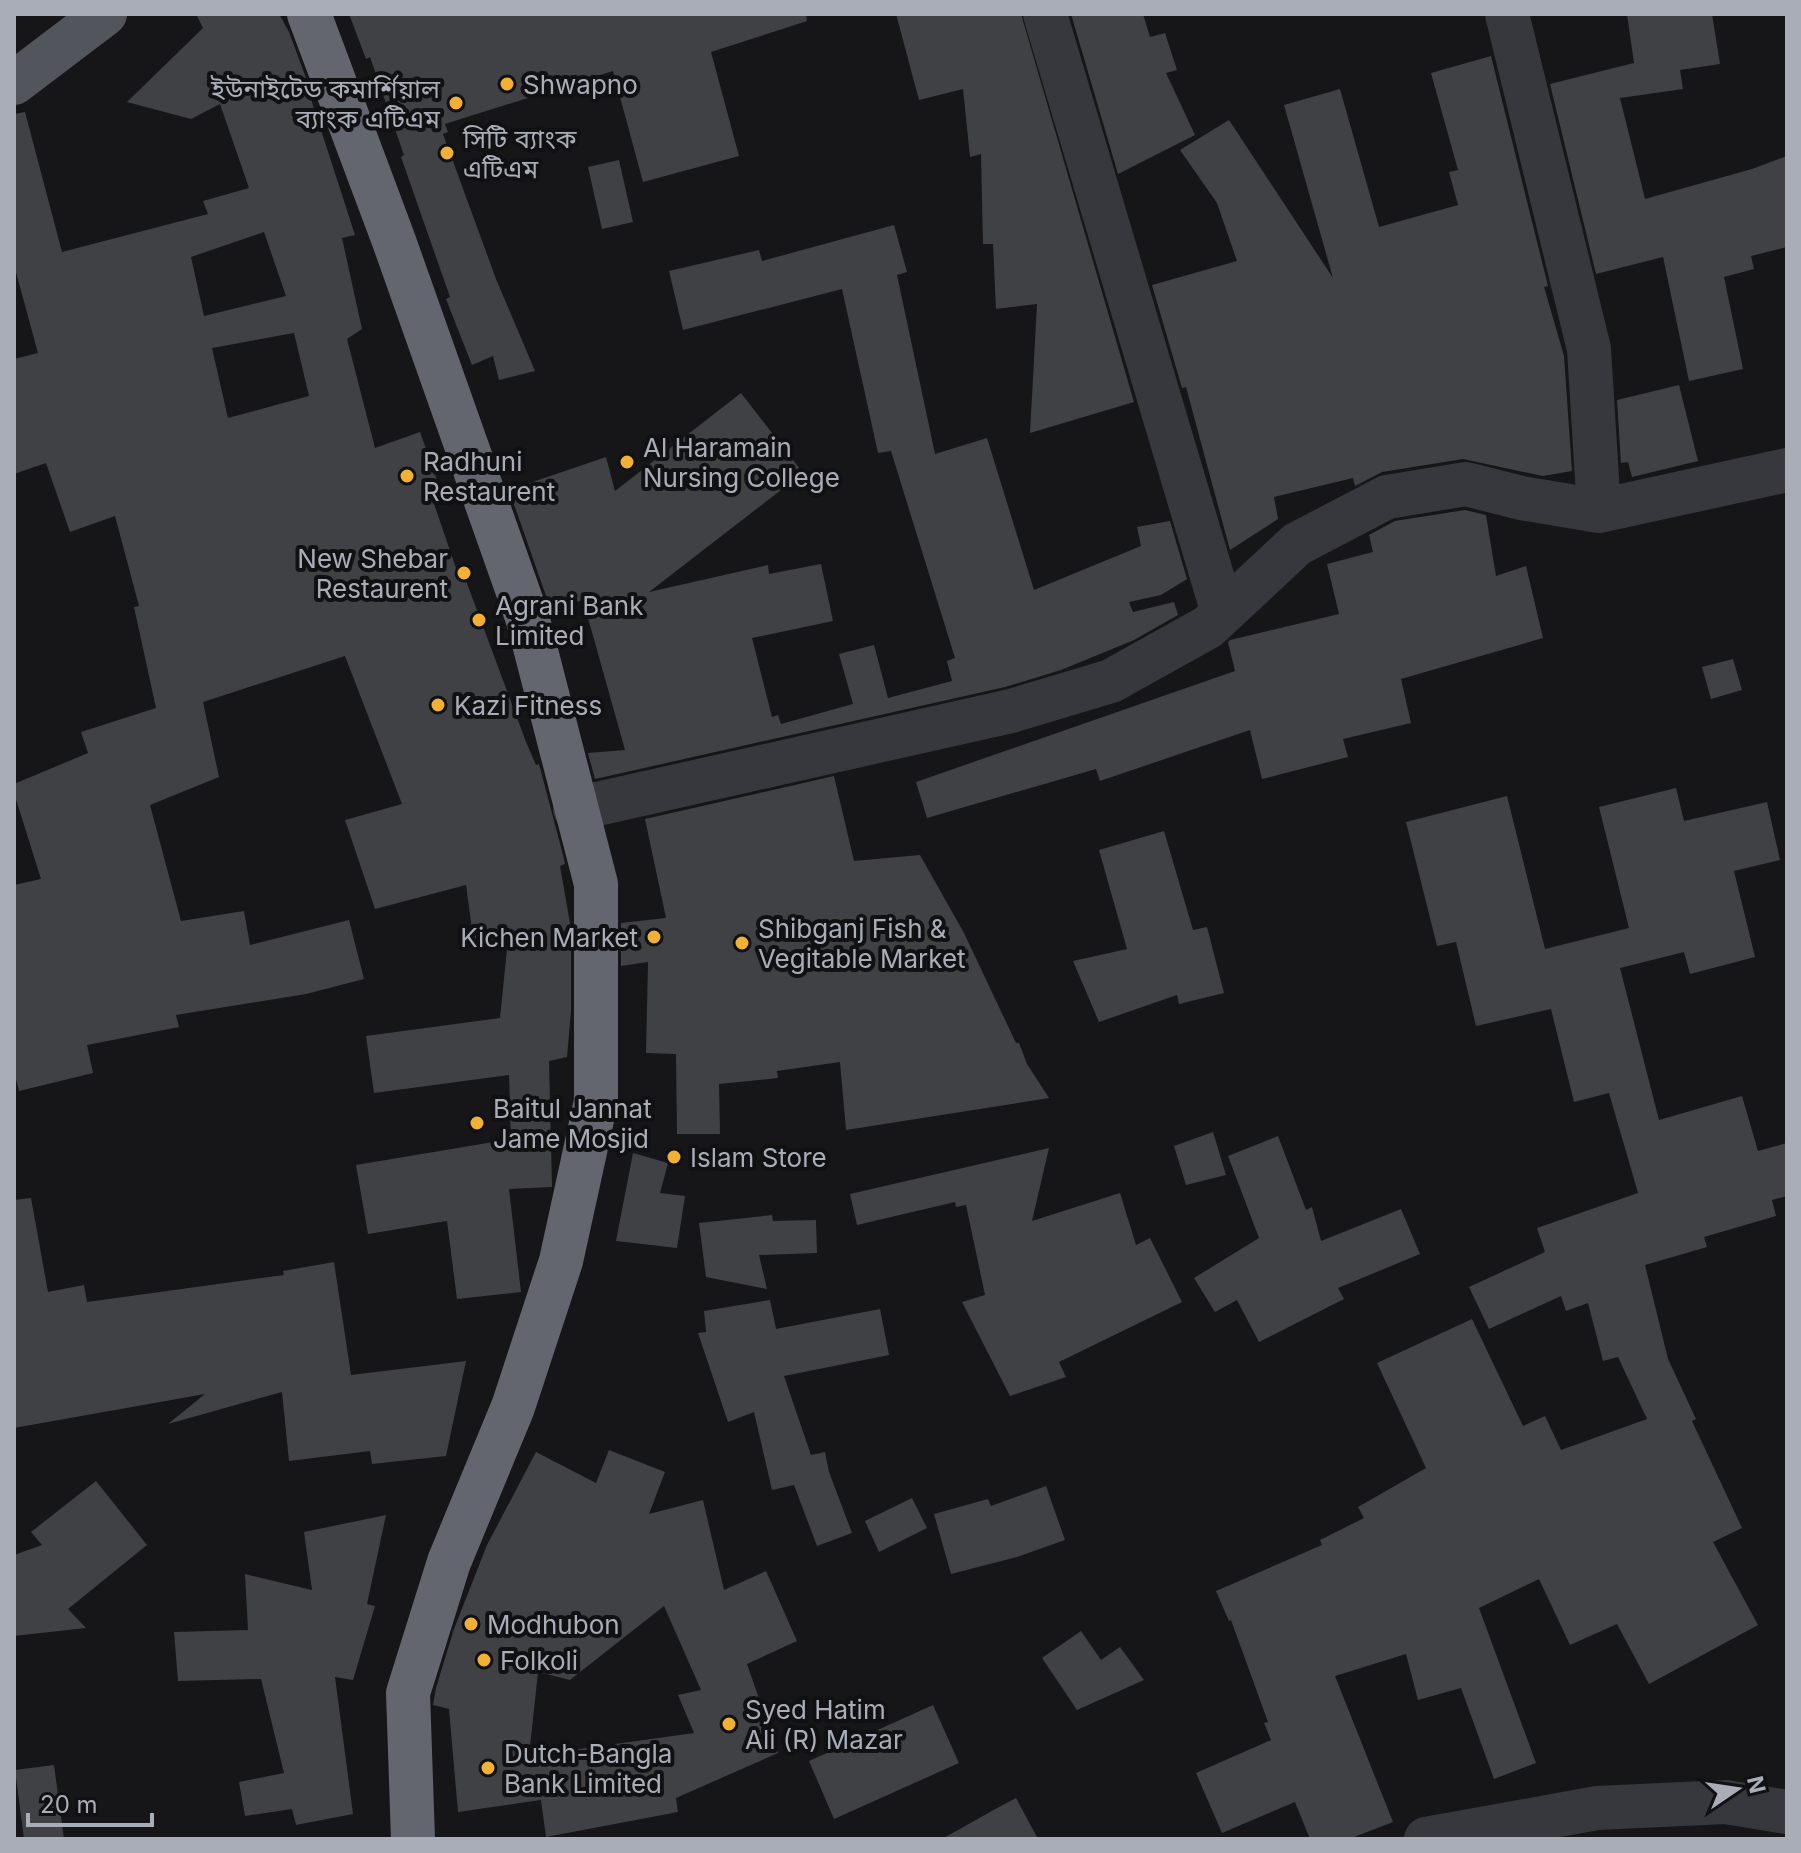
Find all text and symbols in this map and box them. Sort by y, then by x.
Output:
place label: Shwapno [523,69,638,100]
place label: ইউনাইটেড কমার্শিয়াল ব্যাংক এটিএম [210,73,441,134]
marker: Shwapno [498,75,516,93]
marker: ইউনাইটেড কমার্শিয়াল ব্যাংক এটিএম [447,94,465,112]
place label: সিটি ব্যাংক এটিএম [462,123,577,184]
marker: সিটি ব্যাংক এটিএম [438,144,456,162]
place label: Al Haramain Nursing College [643,432,840,493]
place label: Radhuni Restaurent [423,446,555,507]
marker: Al Haramain Nursing College [618,453,636,471]
marker: Radhuni Restaurent [398,467,416,485]
place label: New Shebar Restaurent [297,543,448,604]
marker: New Shebar Restaurent [455,564,473,582]
place label: Agrani Bank Limited [495,590,643,651]
marker: Agrani Bank Limited [470,611,488,629]
place label: Kazi Fitness [454,690,602,721]
marker: Kazi Fitness [429,696,447,714]
place label: Shibganj Fish & Vegitable Market [758,913,966,974]
place label: Kichen Market [460,922,638,953]
marker: Kichen Market [645,928,663,946]
marker: Shibganj Fish & Vegitable Market [733,934,751,952]
place label: Baitul Jannat Jame Mosjid [493,1093,652,1154]
marker: Baitul Jannat Jame Mosjid [468,1114,486,1132]
place label: Islam Store [690,1142,827,1173]
marker: Islam Store [665,1148,683,1166]
place label: Modhubon [487,1609,620,1640]
marker: Modhubon [462,1615,480,1633]
place label: Folkoli [500,1645,578,1676]
marker: Folkoli [475,1651,493,1669]
place label: Syed Hatim Ali (R) Mazar [745,1694,903,1755]
marker: Syed Hatim Ali (R) Mazar [720,1715,738,1733]
place label: Dutch-Bangla Bank Limited [504,1738,672,1799]
north arrow [1697,1749,1777,1829]
marker: Dutch-Bangla Bank Limited [479,1759,497,1777]
text: N [1742,1773,1771,1796]
scale bar [28,1777,152,1827]
text: 20 m [40,1790,98,1819]

